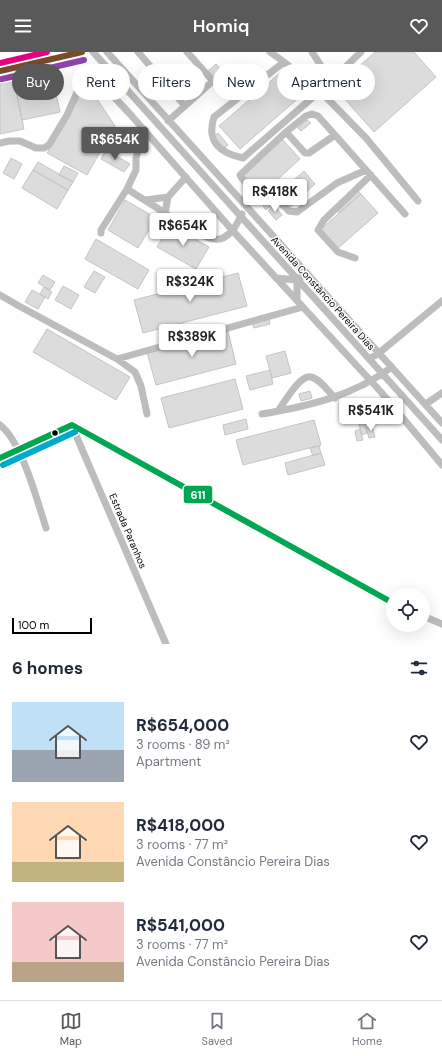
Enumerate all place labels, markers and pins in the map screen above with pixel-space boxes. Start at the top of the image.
pin: R$654K [82,127,148,161]
pin: R$418K [242,179,308,213]
pin: R$654K [150,213,216,247]
pin: R$324K [157,269,223,303]
pin: R$389K [159,324,225,358]
pin: R$541K [338,398,404,432]
unlabelled marker [50,428,60,438]

